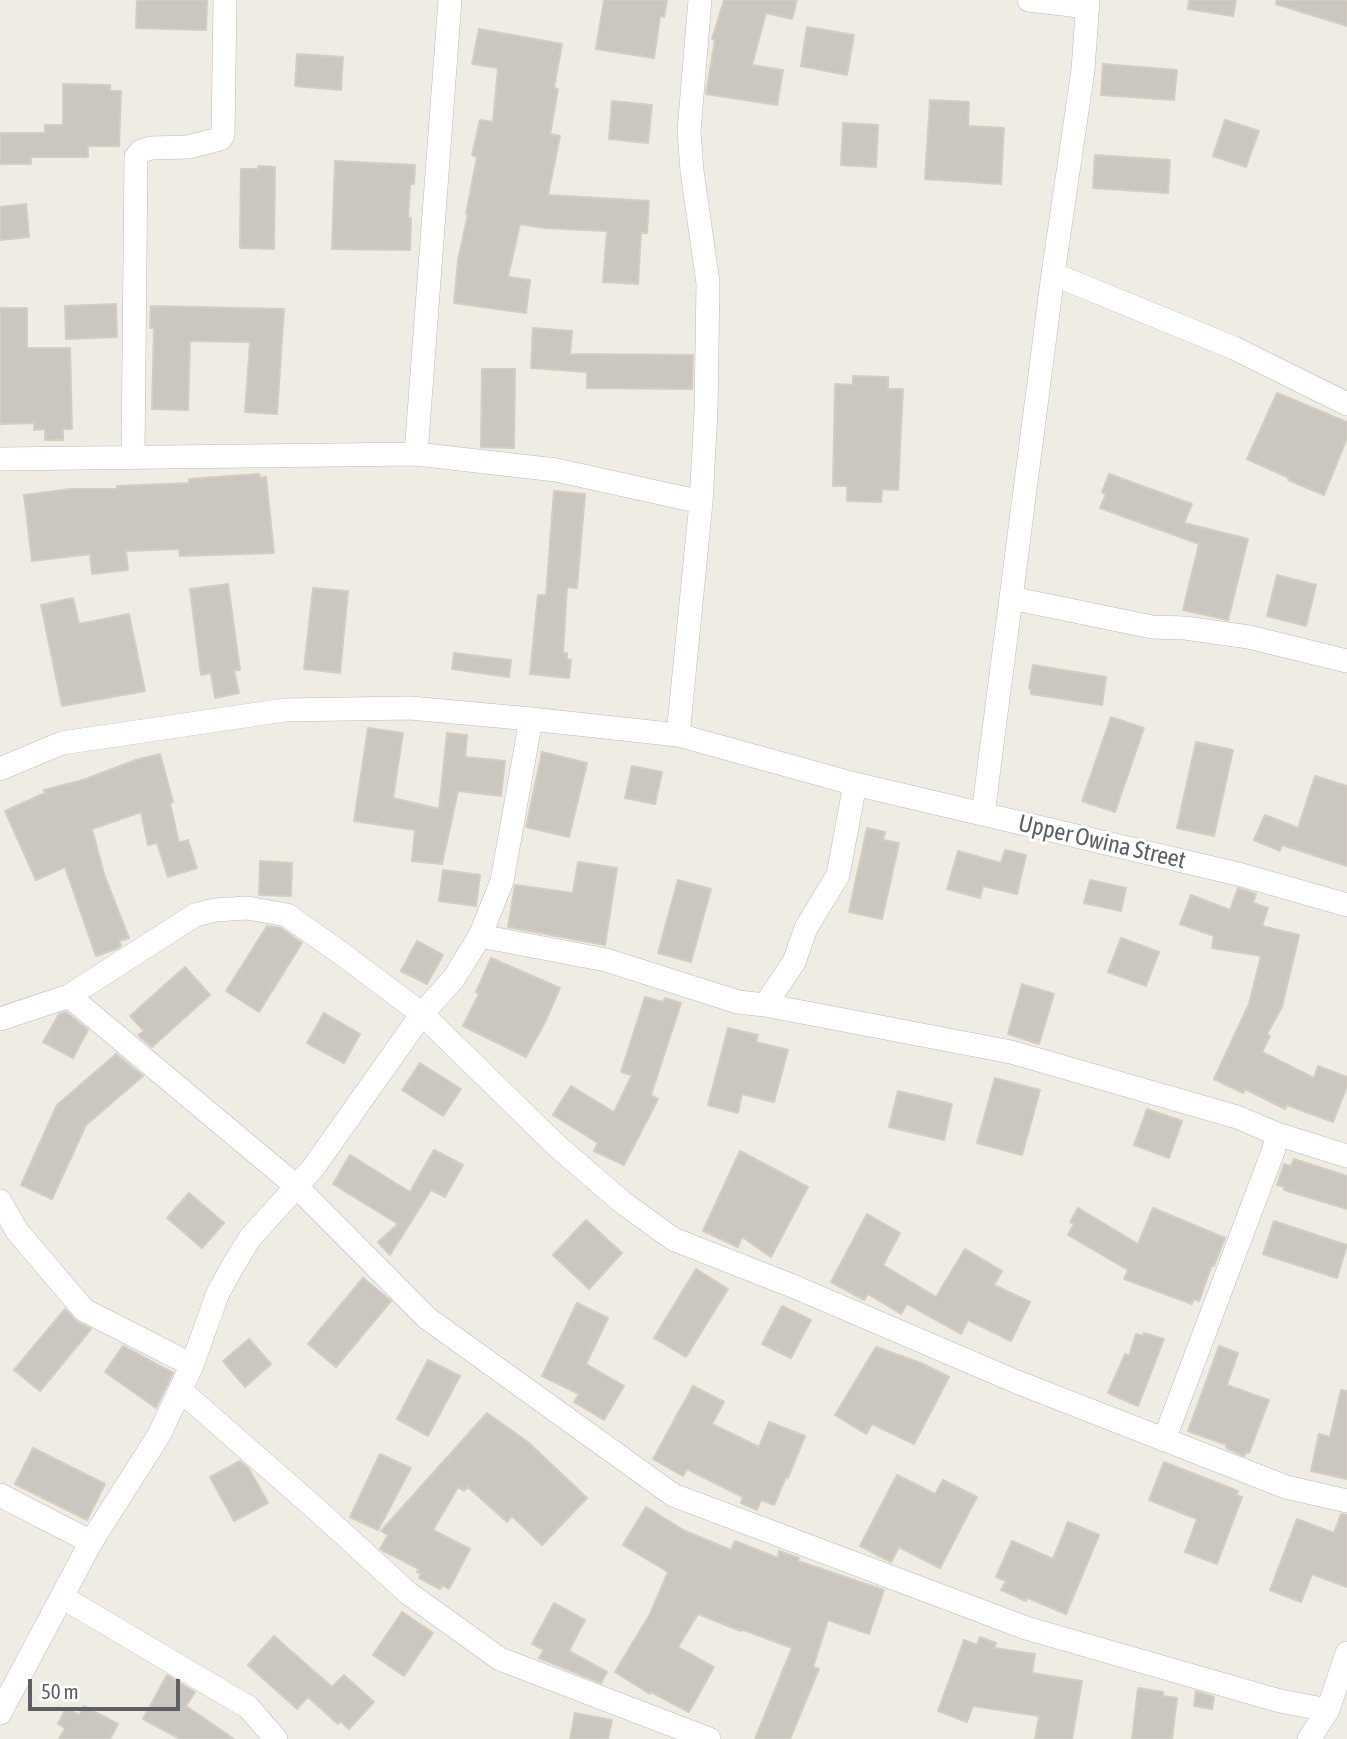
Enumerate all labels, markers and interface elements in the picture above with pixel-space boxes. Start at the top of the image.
street label: Upper Owina Street [1016,809,1188,875]
scale bar [32,1666,184,1710]
text: 50 m [41,1679,79,1703]

